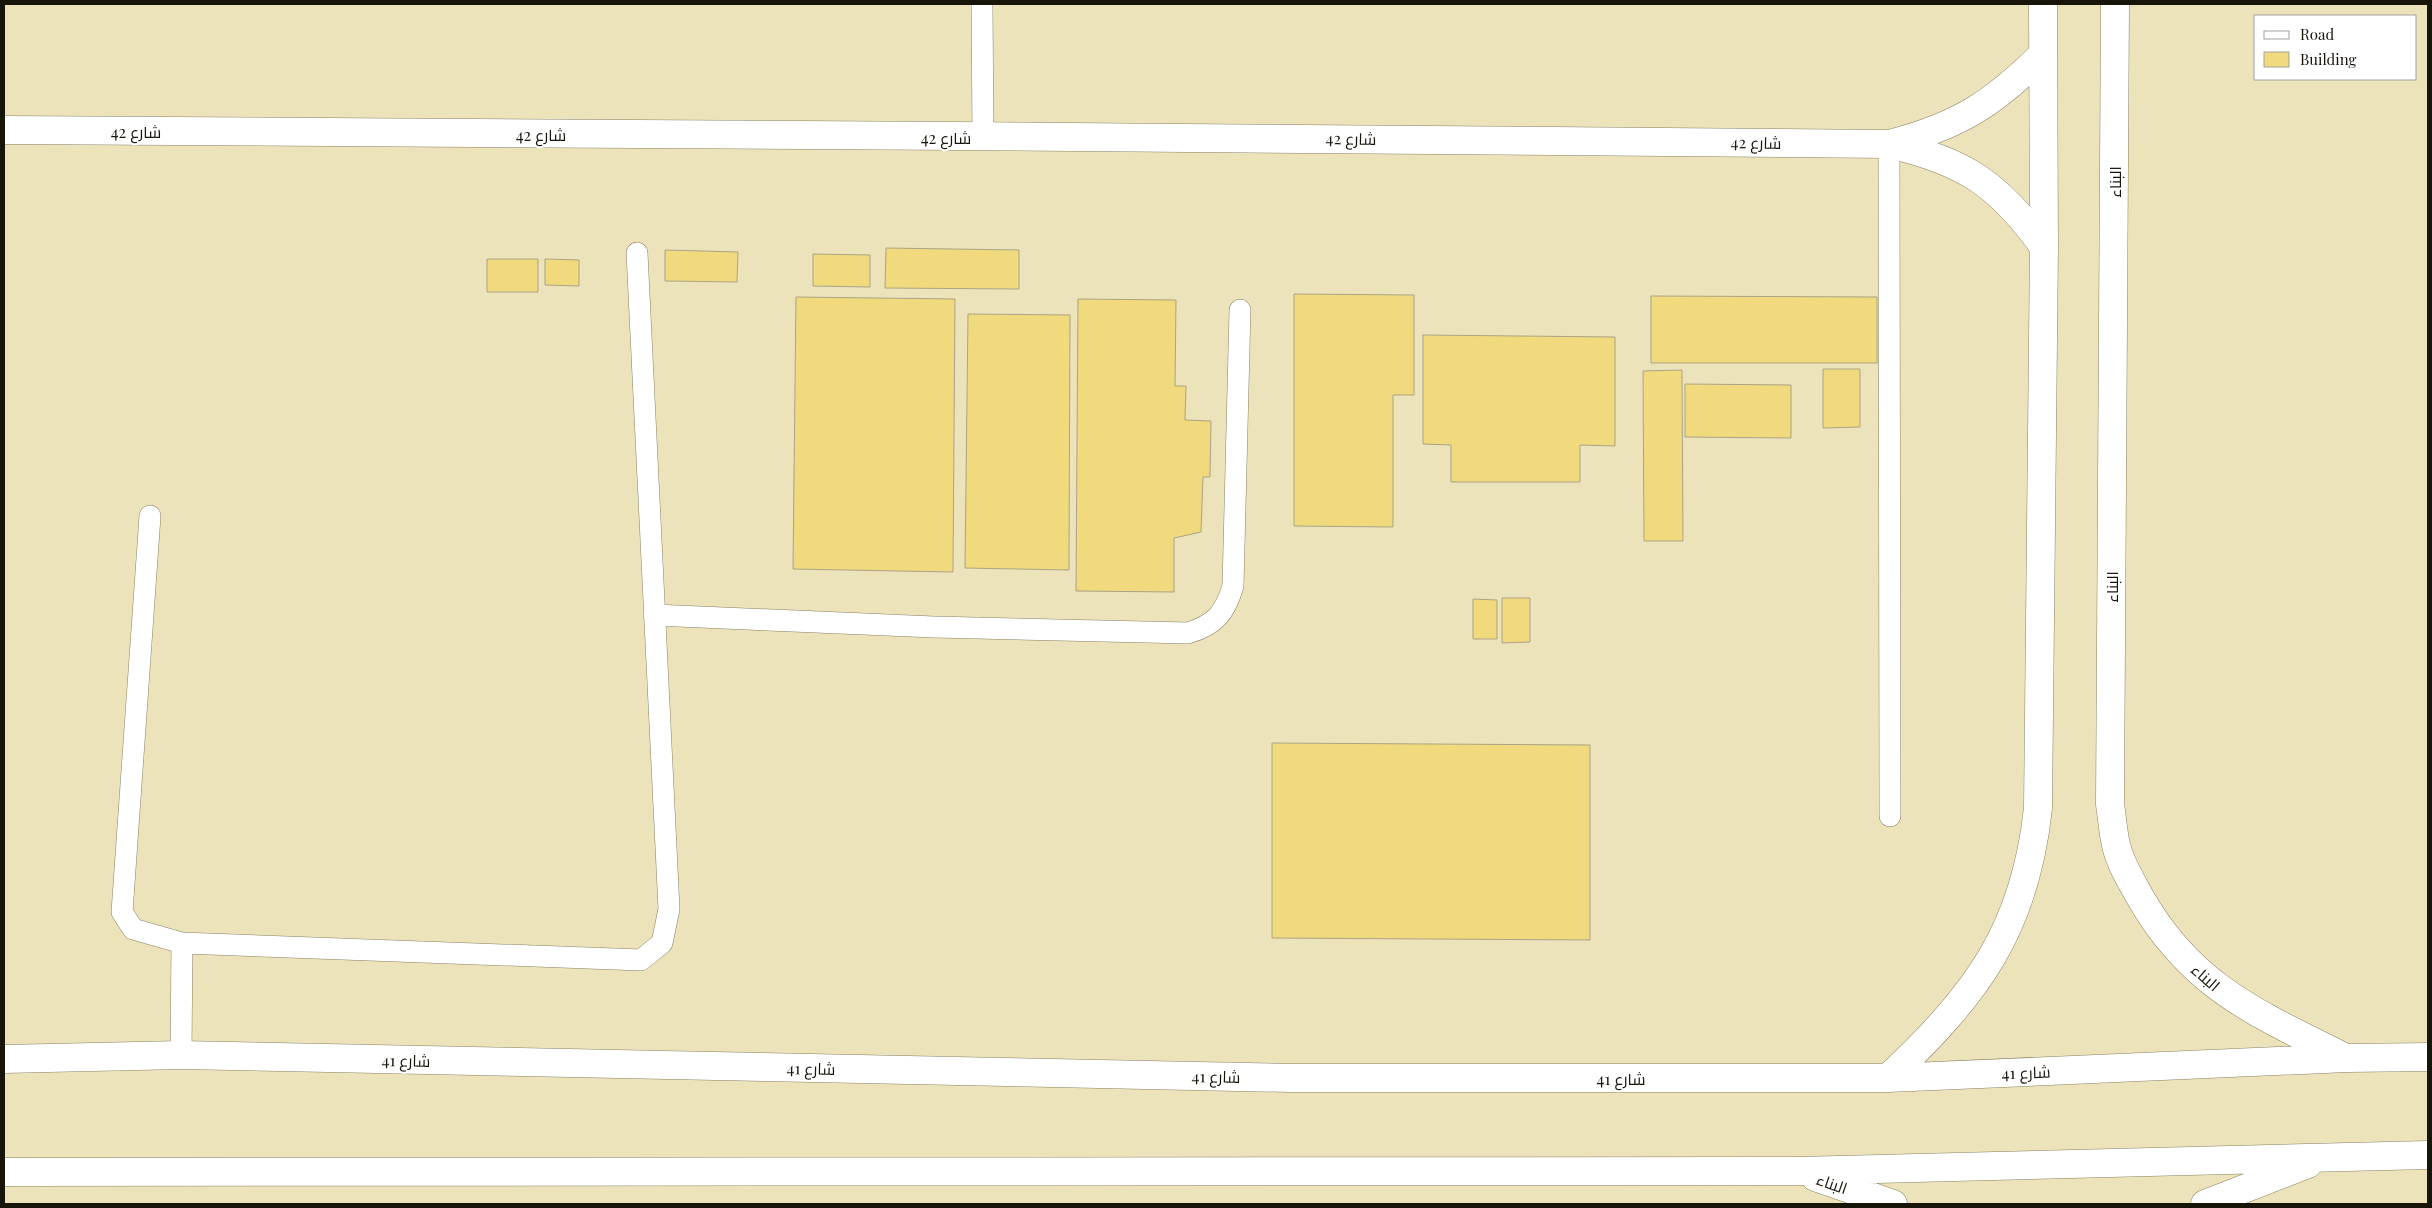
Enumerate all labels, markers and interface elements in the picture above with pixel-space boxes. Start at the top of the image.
legend [2254,15,2417,80]
text: Road [2300,24,2334,44]
text: Building [2300,49,2357,69]
street label: شارع 42 [111,121,161,144]
street label: شارع 42 [516,124,566,147]
street label: شارع 42 [921,127,971,150]
street label: شارع 42 [1326,127,1376,151]
street label: شارع 42 [1731,131,1781,155]
street label: البناء [2104,166,2125,198]
street label: البناء [2101,571,2122,603]
street label: البناء [2187,959,2225,995]
street label: شارع 41 [381,1049,431,1073]
street label: شارع 41 [786,1057,836,1081]
street label: شارع 41 [2001,1061,2051,1085]
street label: شارع 41 [1191,1065,1241,1089]
street label: شارع 41 [1597,1068,1645,1091]
street label: البناء [1814,1168,1850,1198]

